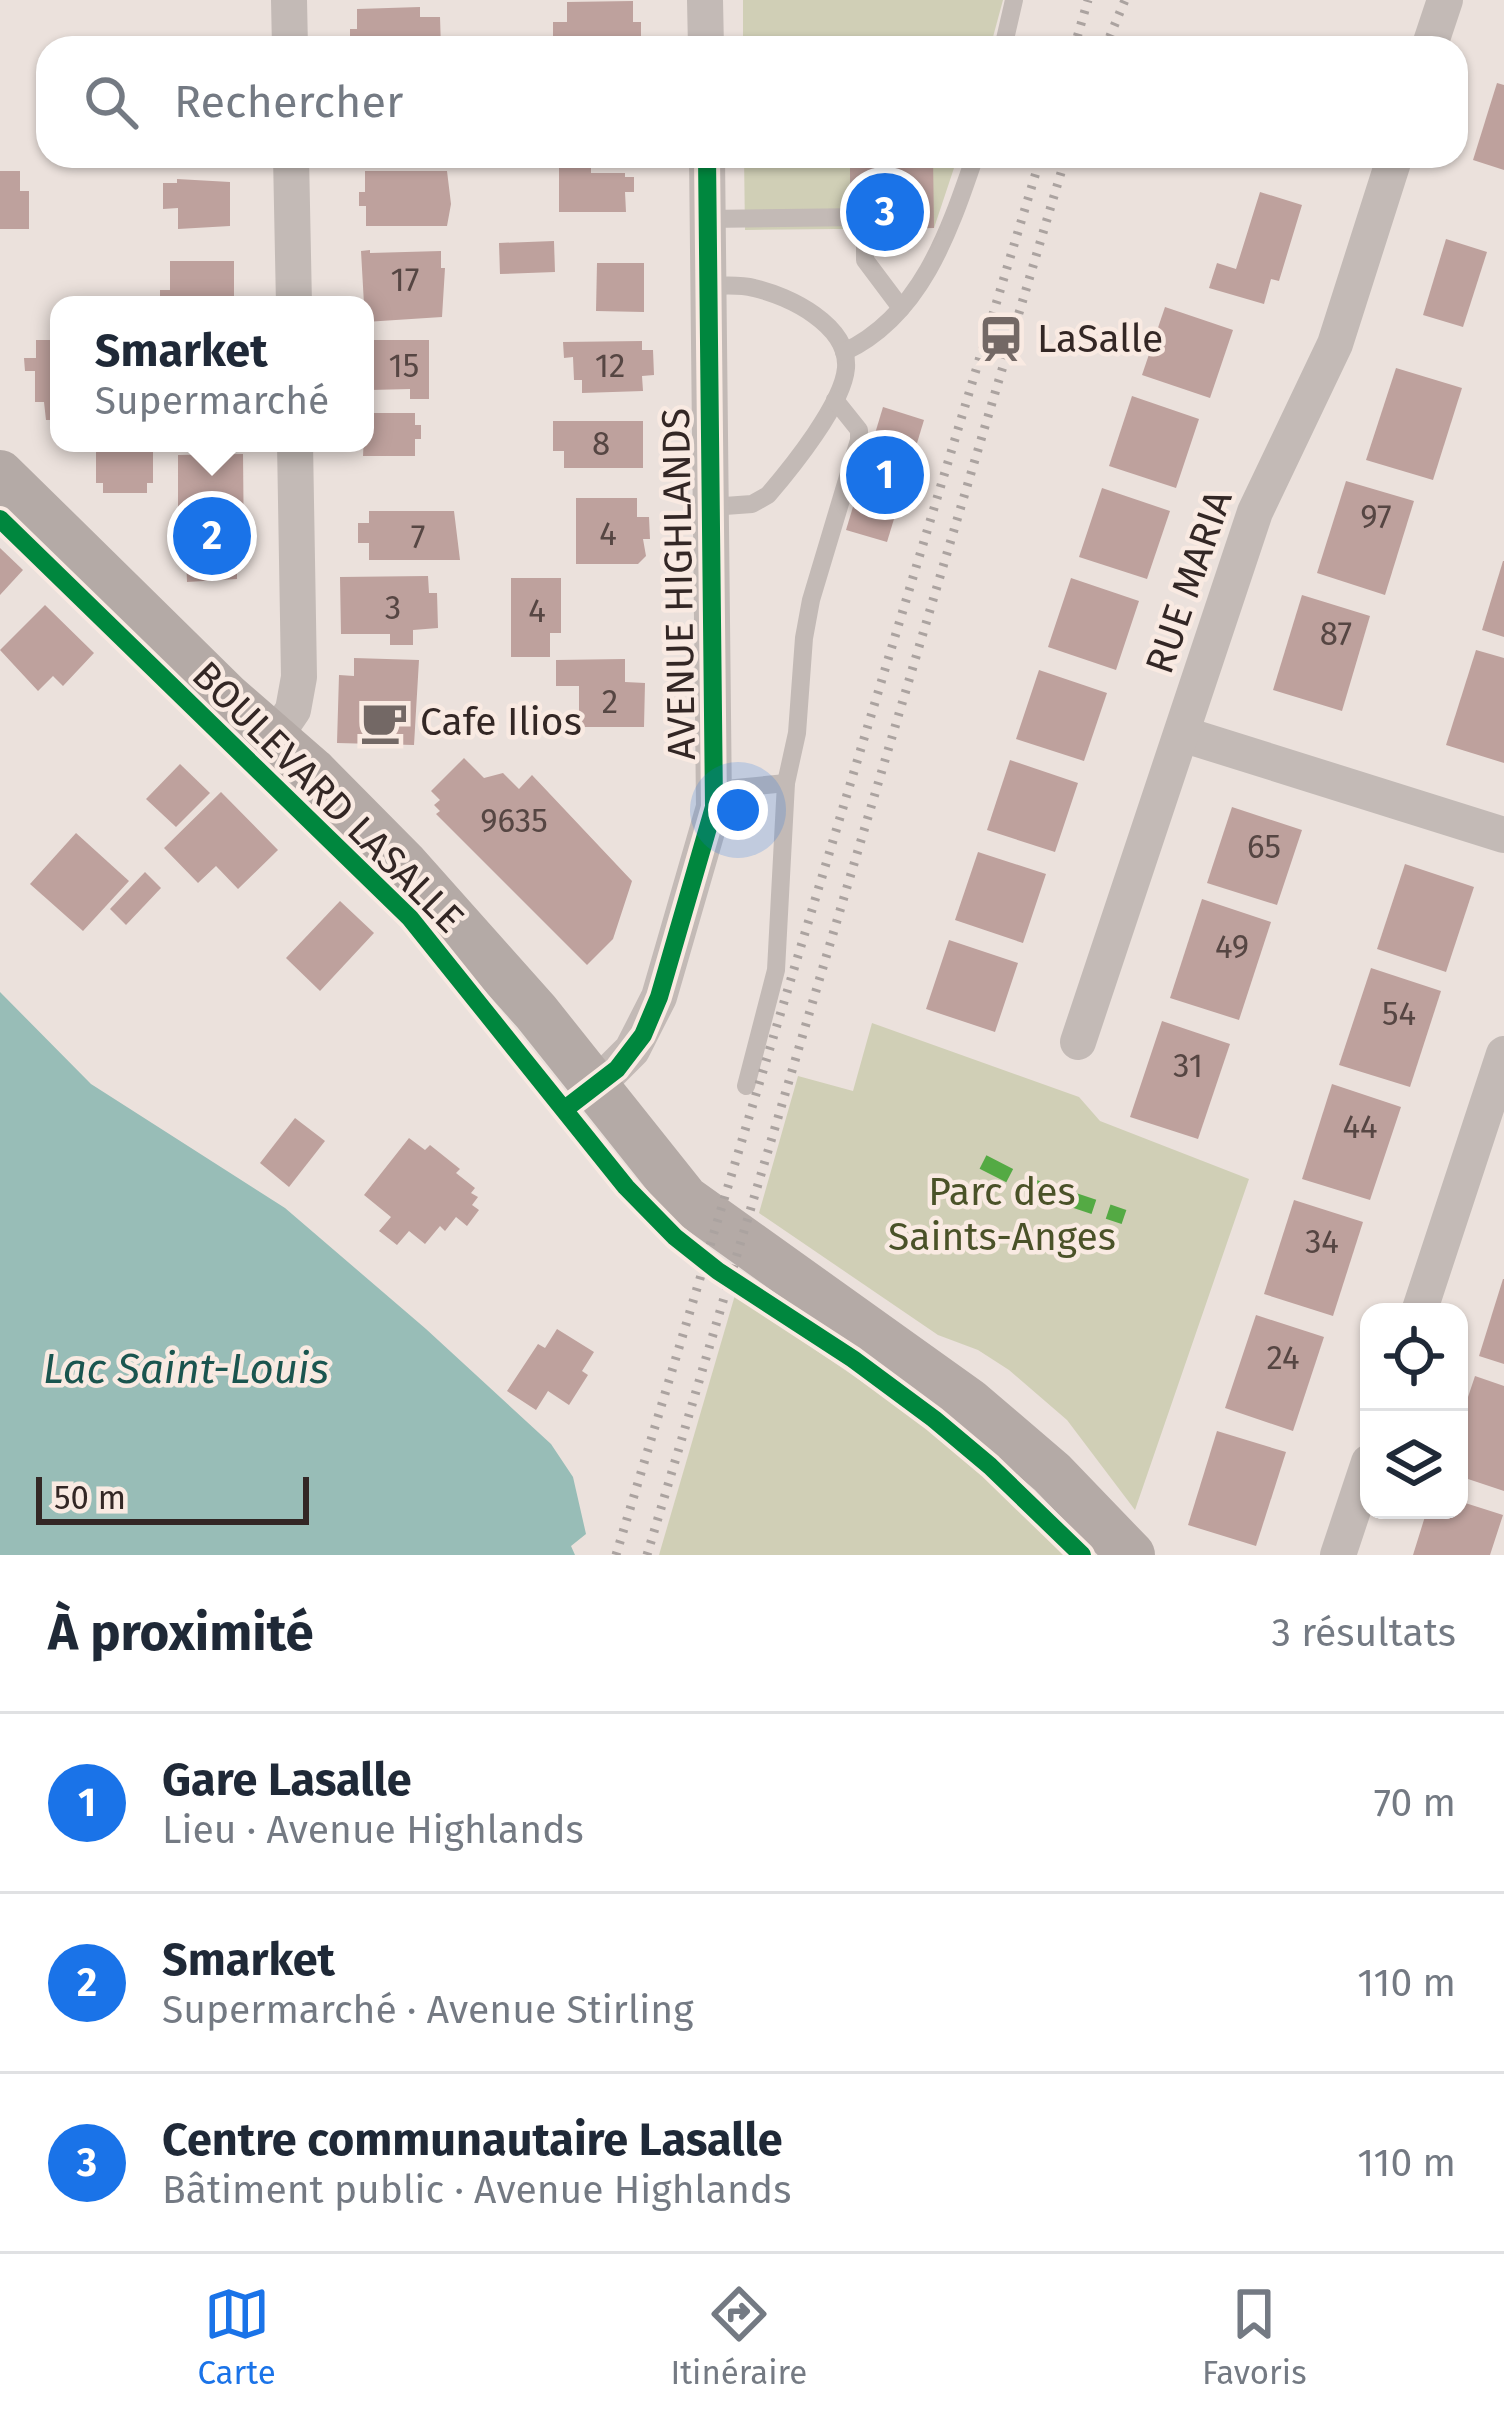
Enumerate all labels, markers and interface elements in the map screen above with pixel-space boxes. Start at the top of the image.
search box [36,36,1468,168]
icon: search [78,69,144,135]
text: Rechercher [174,75,403,129]
pin: 3 [846,167,924,257]
house number: 17 [391,260,419,300]
popup [50,296,374,452]
station icon: LaSalle [976,314,1026,364]
place label: LaSalle [1037,316,1163,362]
text: Smarket [95,324,268,378]
house number: 15 [389,346,419,386]
house number: 12 [595,346,625,386]
text: Supermarché [95,378,329,424]
street label: AVENUE HIGHLANDS [653,408,705,760]
house number: 8 [592,424,610,464]
pin: 1 [846,430,924,520]
street label: RUE MARIA [1136,484,1242,680]
pin: 2 [173,491,251,581]
house number: 97 [1360,497,1392,537]
house number: 4 [599,514,617,554]
house number: 7 [411,517,425,557]
house number: 3 [385,588,401,628]
house number: 4 [528,591,546,631]
house number: 87 [1320,614,1352,654]
street label: BOULEVARD LASALLE [183,652,473,942]
house number: 2 [602,682,618,722]
cafe icon: Cafe Ilios [359,697,409,747]
place label: Cafe Ilios [420,699,582,745]
your location [708,780,768,840]
house number: 9635 [480,801,548,841]
house number: 65 [1247,827,1281,867]
house number: 49 [1215,927,1249,967]
house number: 54 [1382,994,1416,1034]
house number: 31 [1173,1046,1203,1086]
house number: 44 [1342,1107,1378,1147]
park label: Parc des Saints-Anges [888,1169,1116,1260]
house number: 34 [1305,1222,1339,1262]
map controls [1360,1303,1468,1519]
button: locate [1360,1303,1468,1411]
house number: 24 [1267,1338,1300,1378]
water label: Lac Saint-Louis [43,1344,329,1394]
button: layers [1360,1411,1468,1519]
scale bar [36,1471,309,1524]
text: 50 m [54,1478,126,1518]
text: À proximité [48,1602,314,1664]
text: 3 résultats [1271,1610,1456,1656]
text: Gare Lasalle [162,1753,412,1807]
text: 1 [78,1780,96,1826]
text: 70 m [1374,1780,1456,1826]
text: Lieu · Avenue Highlands [162,1807,584,1853]
text: Smarket [162,1933,335,1987]
text: 2 [77,1960,97,2006]
text: 110 m [1357,1960,1456,2006]
text: Supermarché · Avenue Stirling [162,1987,693,2033]
text: Centre communautaire Lasalle [162,2113,783,2167]
text: 3 [77,2140,97,2186]
text: 110 m [1357,2140,1456,2186]
text: Bâtiment public · Avenue Highlands [162,2167,791,2213]
tab: Carte [197,2281,276,2393]
tab: Itinéraire [670,2281,807,2393]
tab: Favoris [1202,2281,1307,2393]

